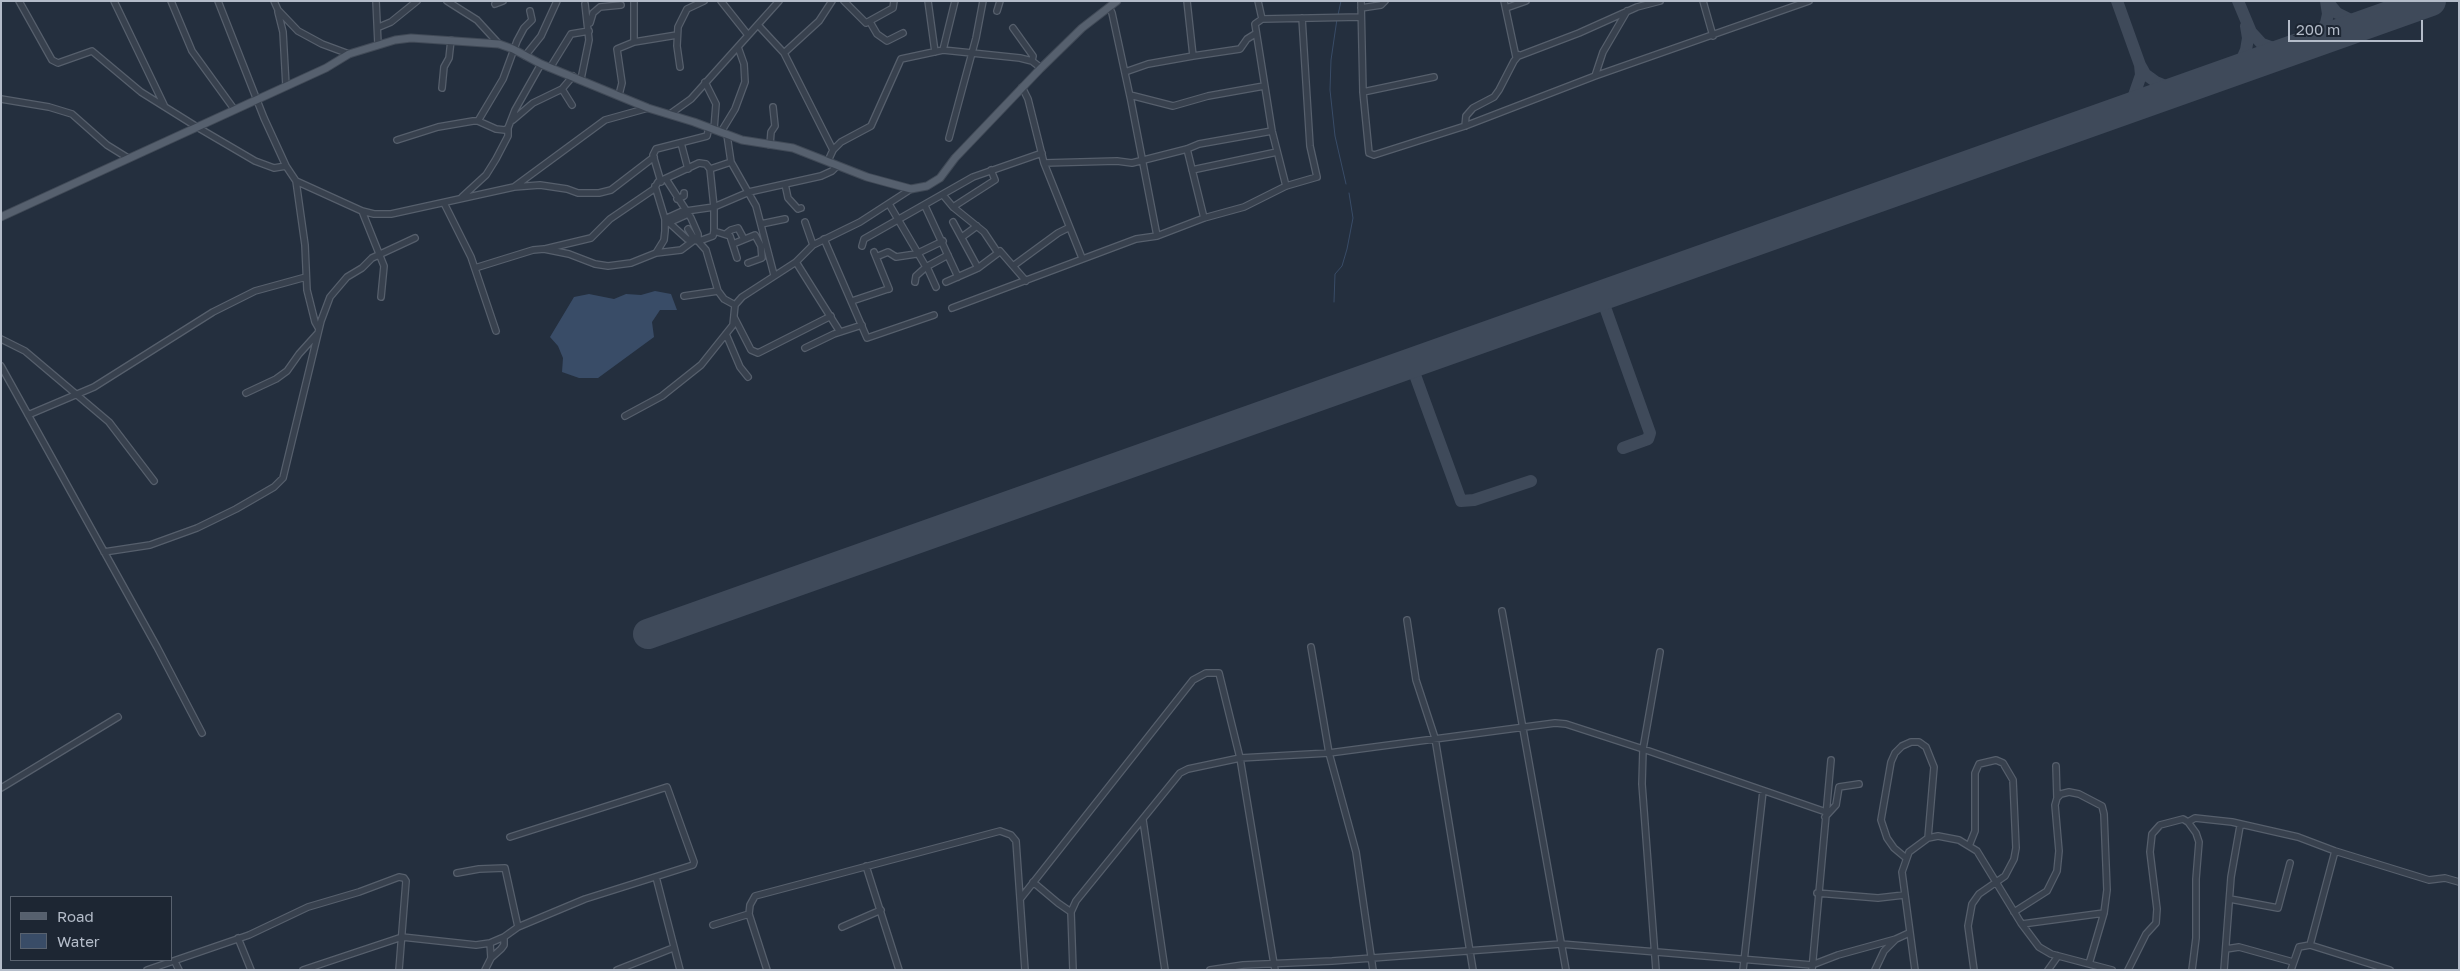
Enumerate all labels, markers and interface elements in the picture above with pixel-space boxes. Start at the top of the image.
scale bar [2290,10,2425,42]
text: 200 m [2296,20,2340,38]
legend [10,896,172,961]
text: Road [57,907,94,925]
text: Water [57,932,100,950]

